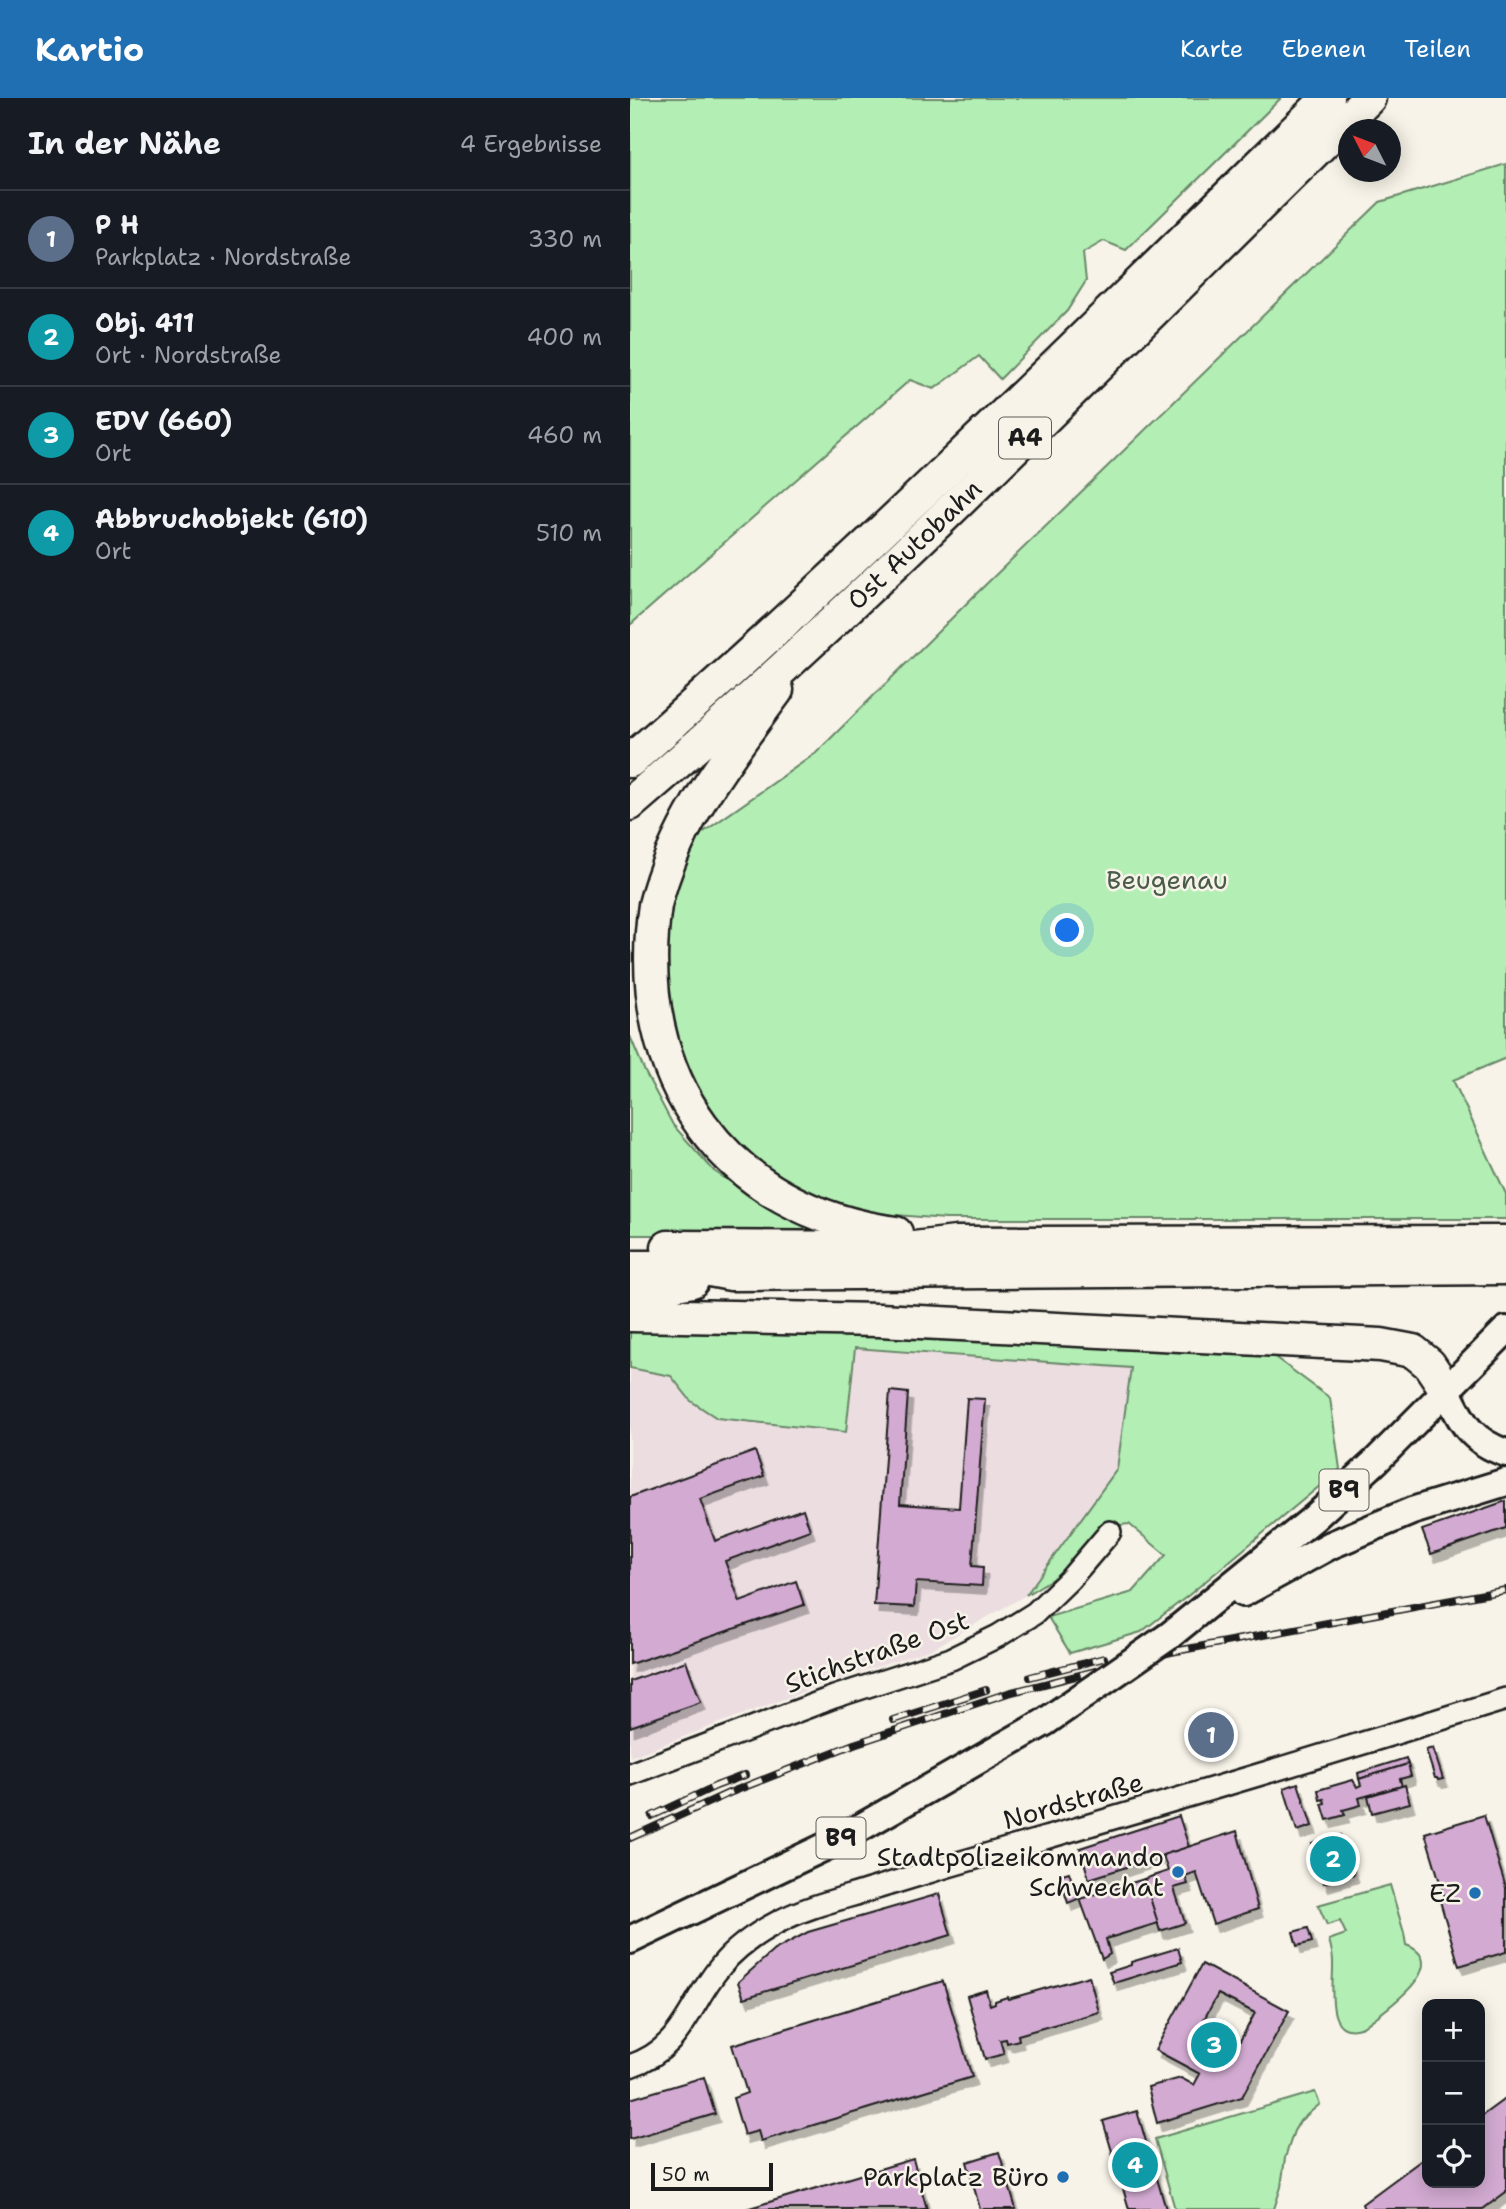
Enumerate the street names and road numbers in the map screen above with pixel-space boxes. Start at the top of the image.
road number: A4 [999,418,1051,458]
street label: Ost Autobahn [839,471,989,617]
road number: B9 [1320,1470,1368,1510]
street label: Stichstraße Ost [780,1602,974,1701]
street label: Nordstraße [999,1764,1147,1837]
road number: B9 [816,1818,865,1858]

